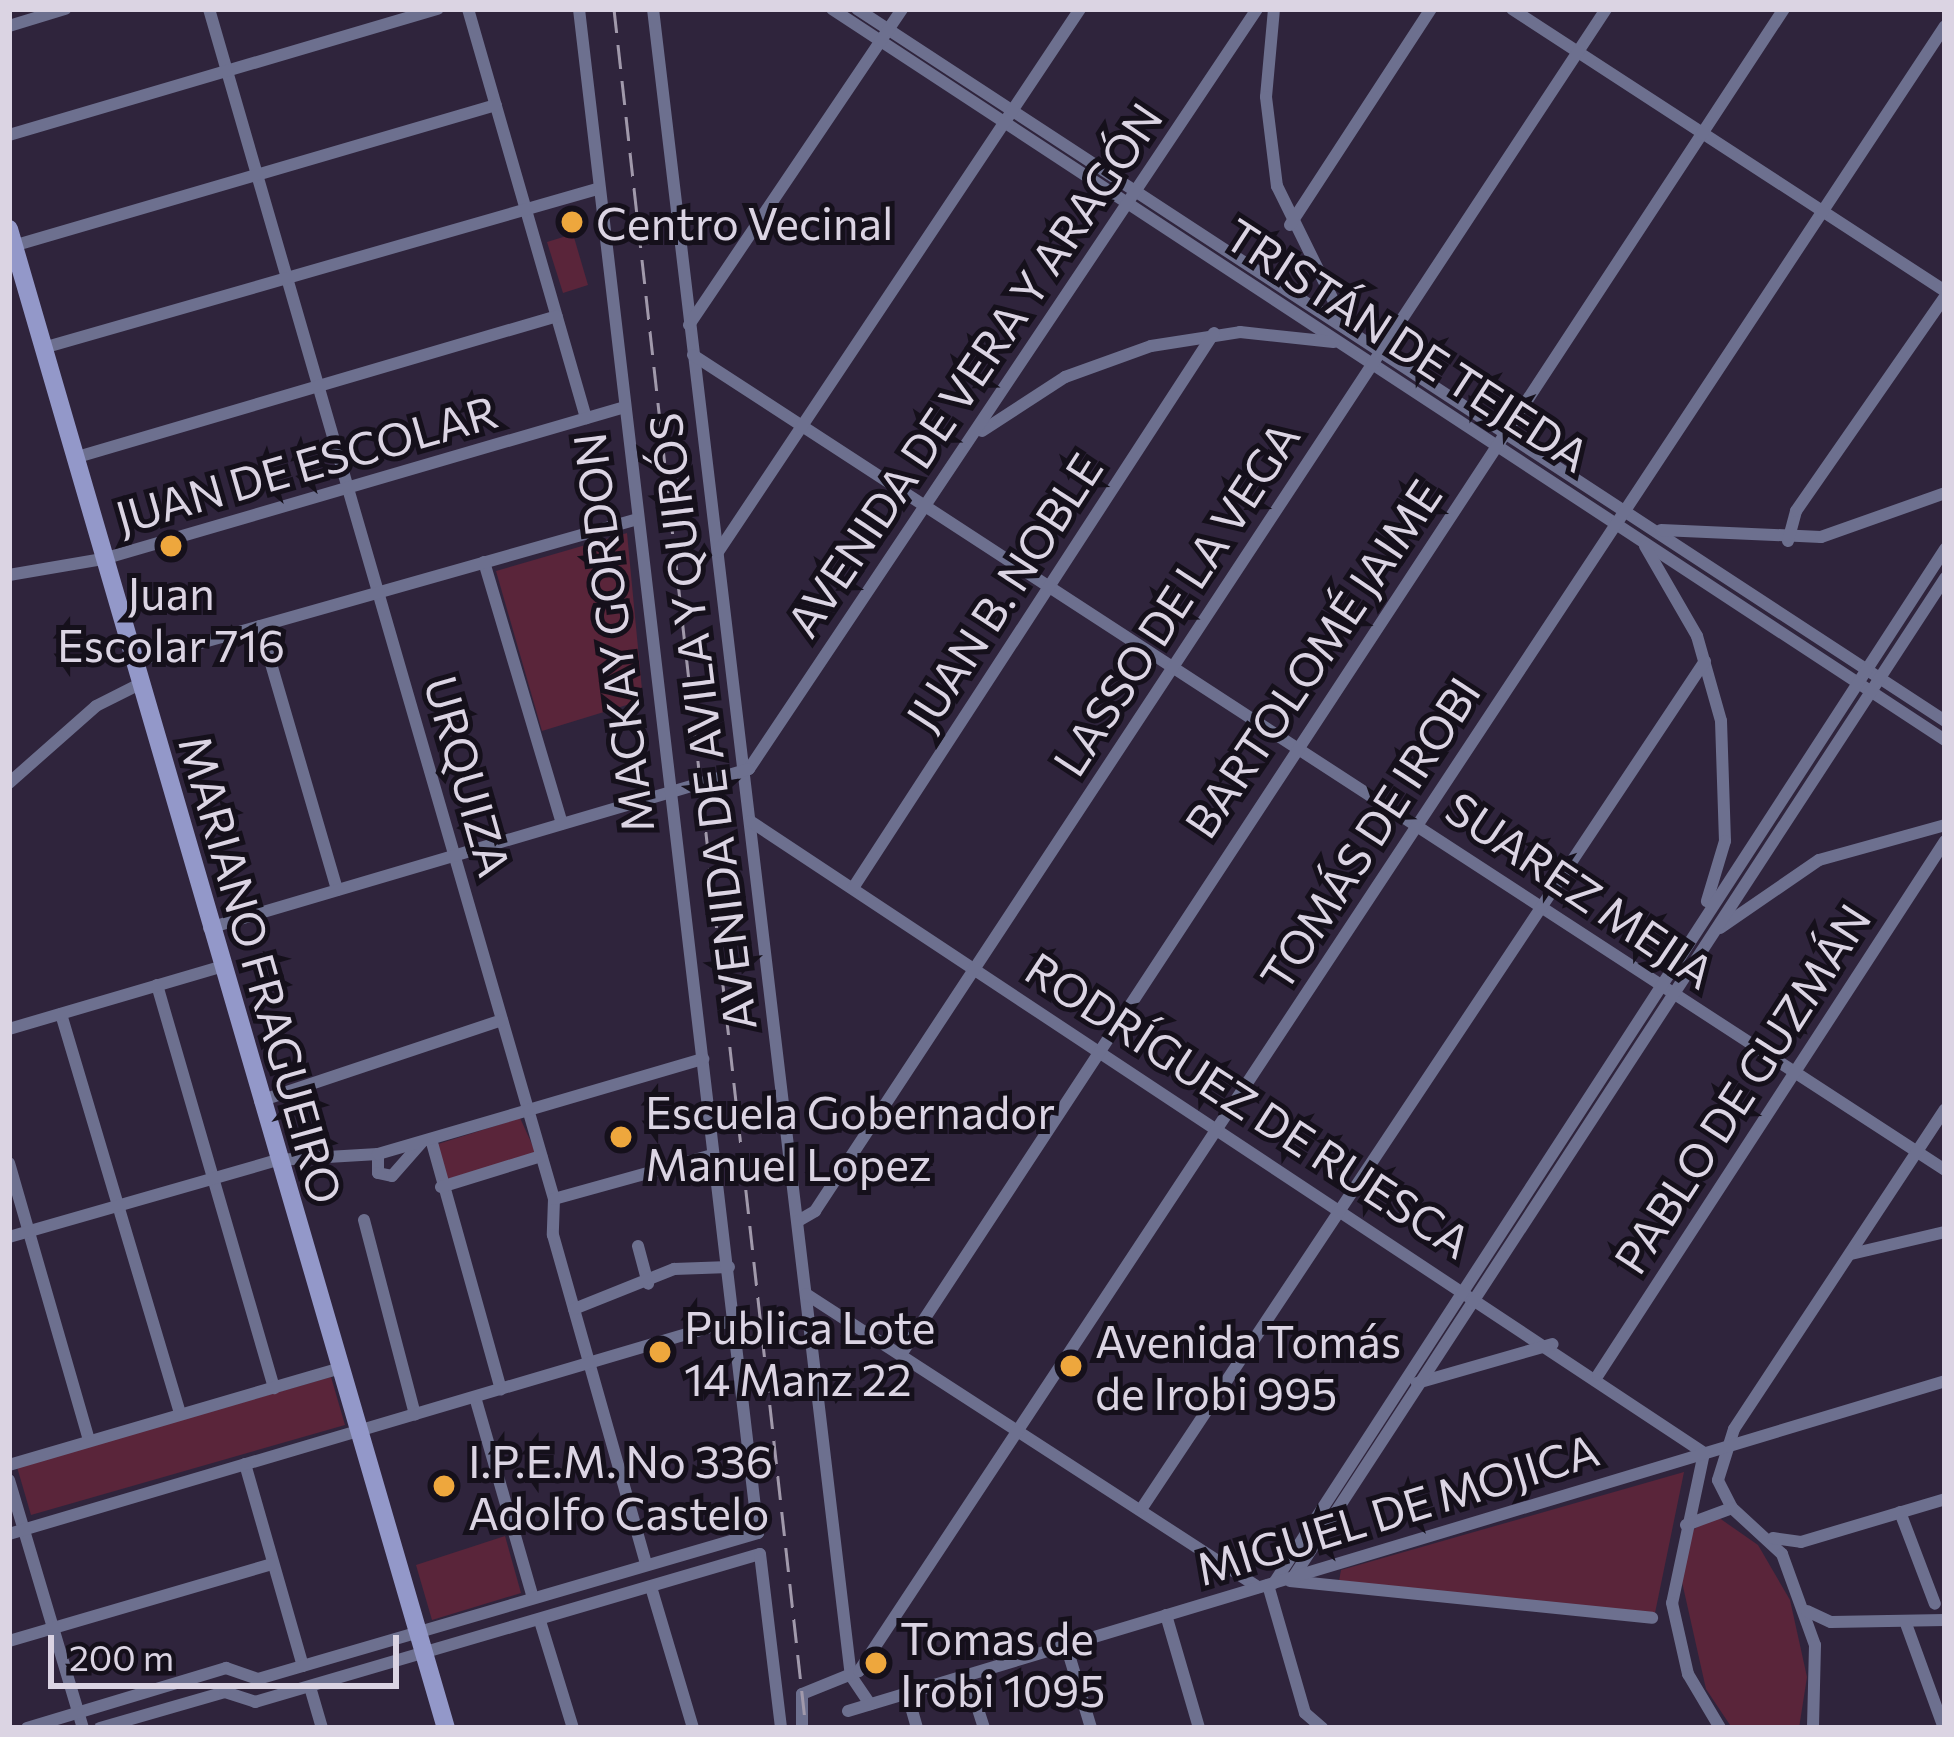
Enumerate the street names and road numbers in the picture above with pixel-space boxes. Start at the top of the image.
street label: AVENIDA DE VERA Y ARAGÓN [774,92,1172,646]
street label: TRISTÁN DE TEJEDA [1216,206,1600,482]
street label: JUAN DE ESCOLAR [109,383,503,543]
street label: AVENIDA DE AVILA Y QUIRÓS [636,410,766,1034]
street label: LASSO DE LA VEGA [1041,411,1309,785]
street label: MACKAY GORDON [561,430,663,836]
street label: JUAN B. NOBLE [894,443,1112,739]
street label: BARTOLOMÉ JAIME [1172,469,1452,847]
street label: TOMÁS DE IROBI [1248,667,1490,999]
street label: URQUIZA [415,670,523,882]
street label: MARIANO FRAGUEIRO [169,729,355,1209]
street label: SUAREZ MEJIA [1437,780,1725,998]
street label: PABLO DE GUZMÁN [1602,893,1880,1283]
street label: RODRÍGUEZ DE RUESCA [1017,940,1481,1268]
street label: MIGUEL DE MOJICA [1189,1421,1605,1595]

